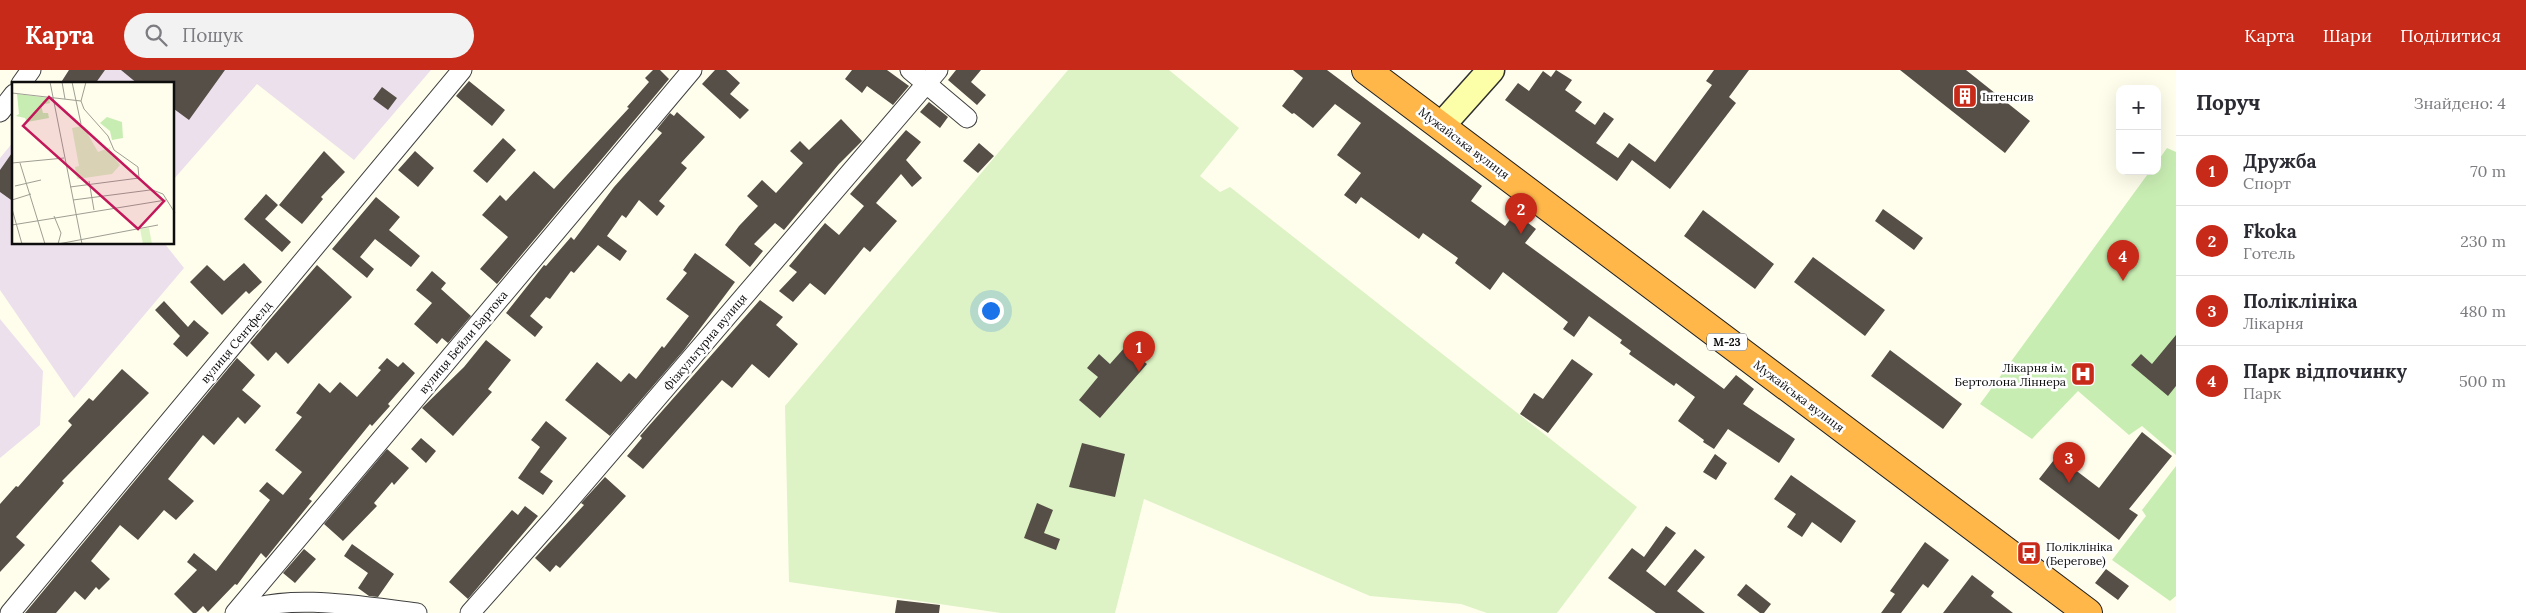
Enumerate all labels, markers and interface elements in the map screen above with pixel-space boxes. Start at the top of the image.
search box [124,13,474,58]
text: Карта [25,20,94,51]
icon: search [142,21,170,49]
text: Пошук [182,23,243,47]
text: Карта [2244,24,2295,47]
text: Шари [2323,24,2372,47]
text: Поділитися [2400,24,2501,47]
inset map [12,82,175,245]
building icon: Інтенсив [1952,83,1978,109]
map controls [2116,85,2161,175]
button: + [2116,85,2161,130]
place label: Інтенсив [1982,89,2033,104]
text: Поруч [2196,89,2261,116]
text: Знайдено: 4 [2414,93,2506,113]
street label: Мужайська вулиця [1416,104,1512,182]
button: − [2116,130,2161,175]
text: Дружба [2243,149,2317,173]
text: 1 [2209,161,2215,181]
text: 70 m [2470,161,2506,181]
text: Спорт [2243,173,2291,193]
pin: 2 [1505,193,1537,234]
text: Fkoka [2243,219,2297,243]
text: 2 [2208,231,2216,251]
text: 230 m [2460,231,2506,251]
pin: 4 [2107,240,2139,281]
text: Готель [2243,243,2295,263]
street label: вулиця Бейли Бартока [415,287,511,397]
text: Поліклініка [2243,289,2358,313]
street label: Фізкультурна вулиця [660,290,750,394]
street label: вулиця Сентфелд [197,298,275,386]
your location [978,298,1004,324]
text: 3 [2208,301,2216,321]
text: 480 m [2460,301,2506,321]
text: Лікарня [2243,313,2304,333]
pin: 1 [1123,331,1155,372]
road number: М-23 [1707,334,1747,350]
street label: Мужайська вулиця [1751,357,1847,435]
text: Парк відпочинку [2243,359,2407,383]
place label: Лікарня ім. Бертолона Ліннера [1954,360,2066,389]
hospital icon: Лікарня ім. Бертолона Ліннера [2070,361,2096,387]
text: 4 [2208,371,2216,391]
text: 500 m [2459,371,2506,391]
text: Парк [2243,383,2281,403]
pin: 3 [2053,442,2085,483]
place label: Поліклініка (Берегове) [2046,539,2113,569]
bus stop icon: Поліклініка (Берегове) [2016,540,2042,566]

